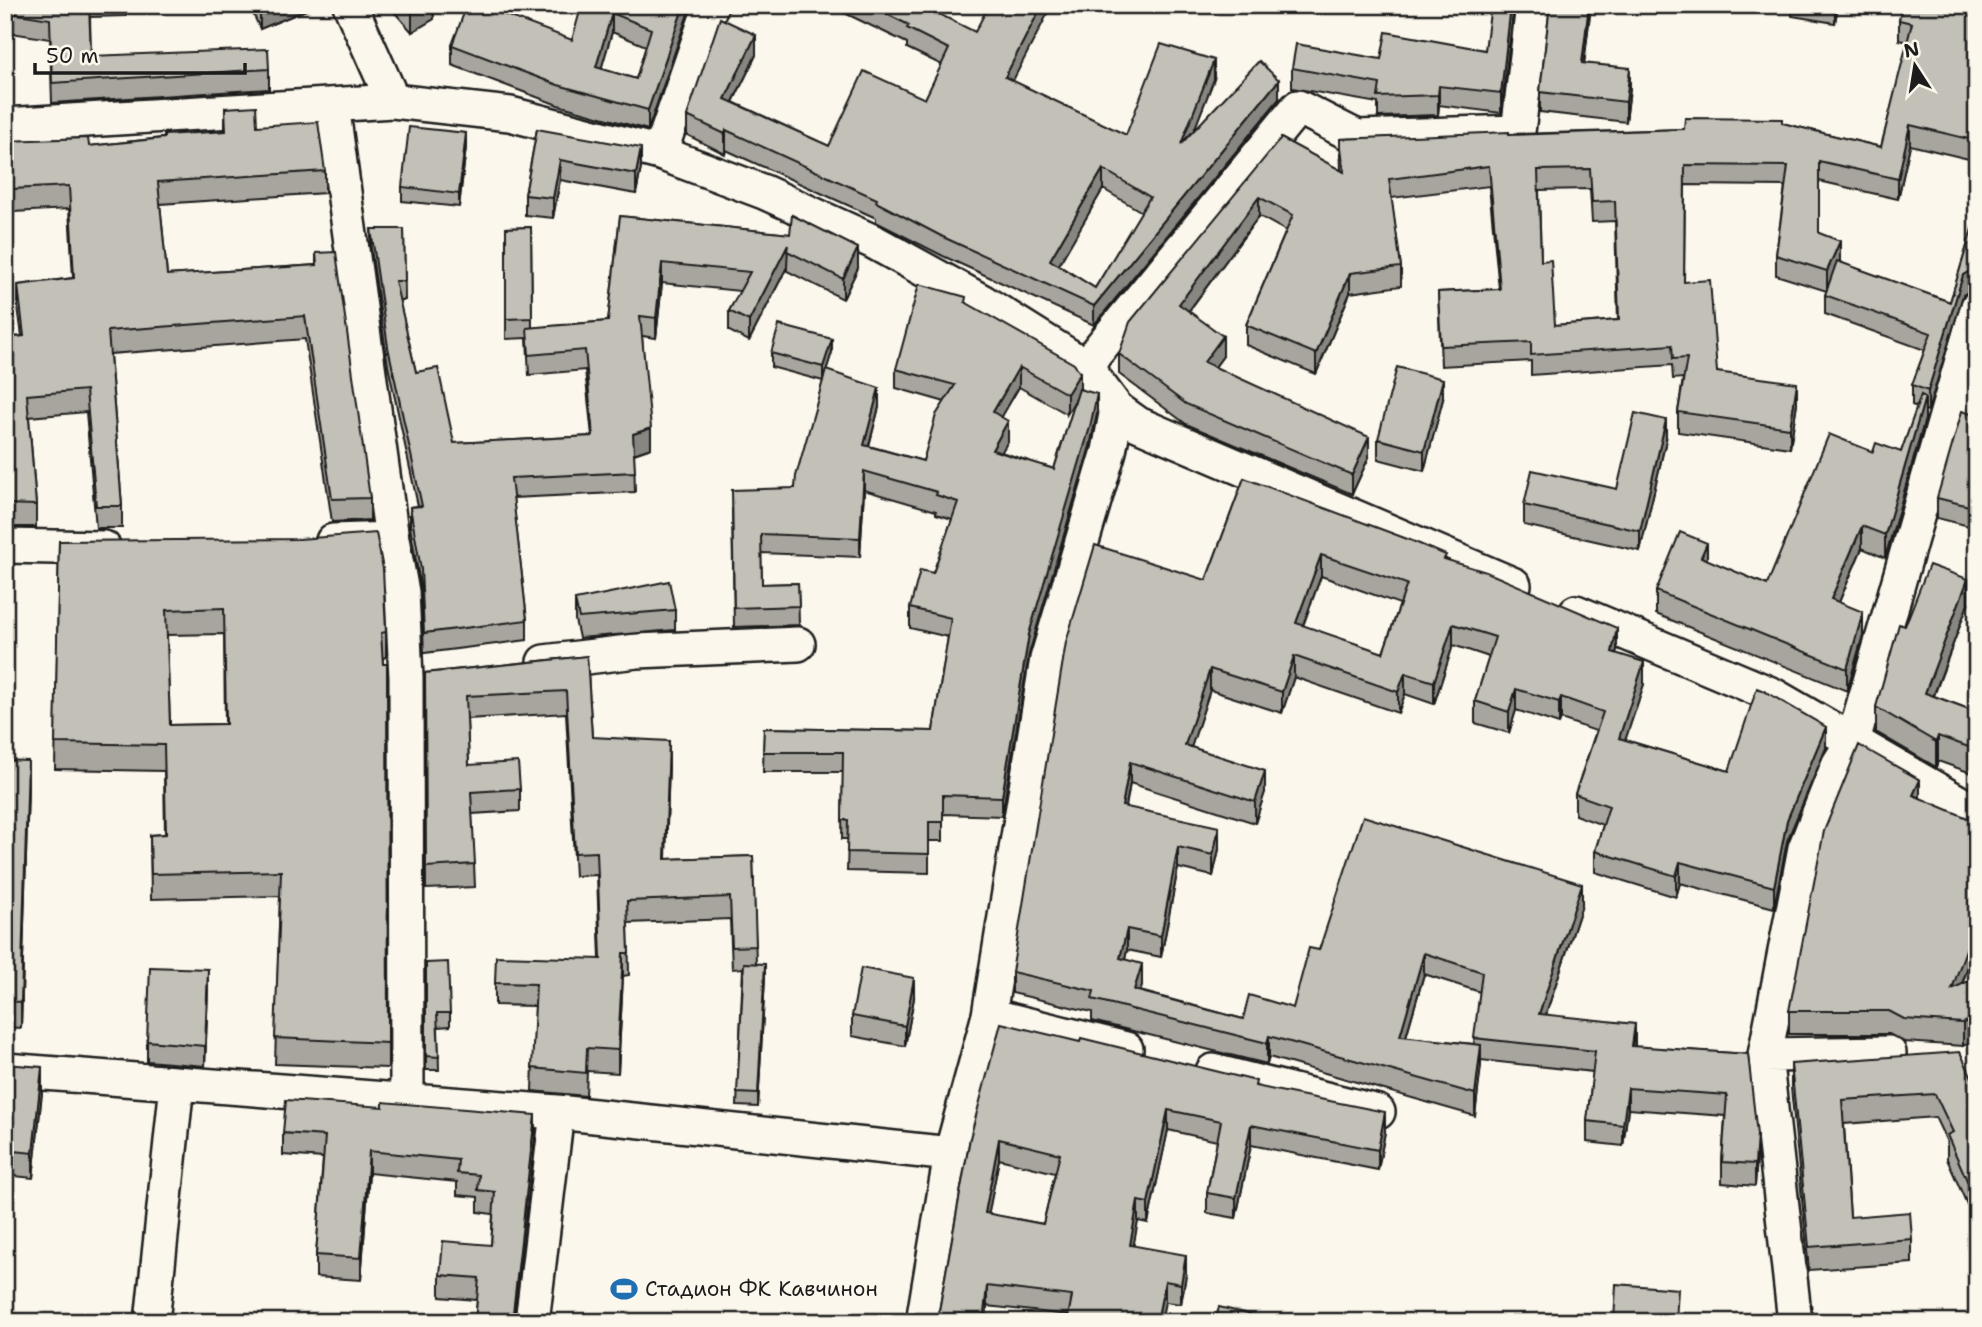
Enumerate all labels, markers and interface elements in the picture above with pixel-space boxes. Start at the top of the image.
scale bar [35,32,245,76]
north arrow [1881,32,1951,102]
text: N [1902,36,1922,64]
text: 50 m [46,42,99,70]
sports icon: Стадион ФК Кавчинон [609,1274,639,1304]
place label: Стадион ФК Кавчинон [645,1275,878,1303]

